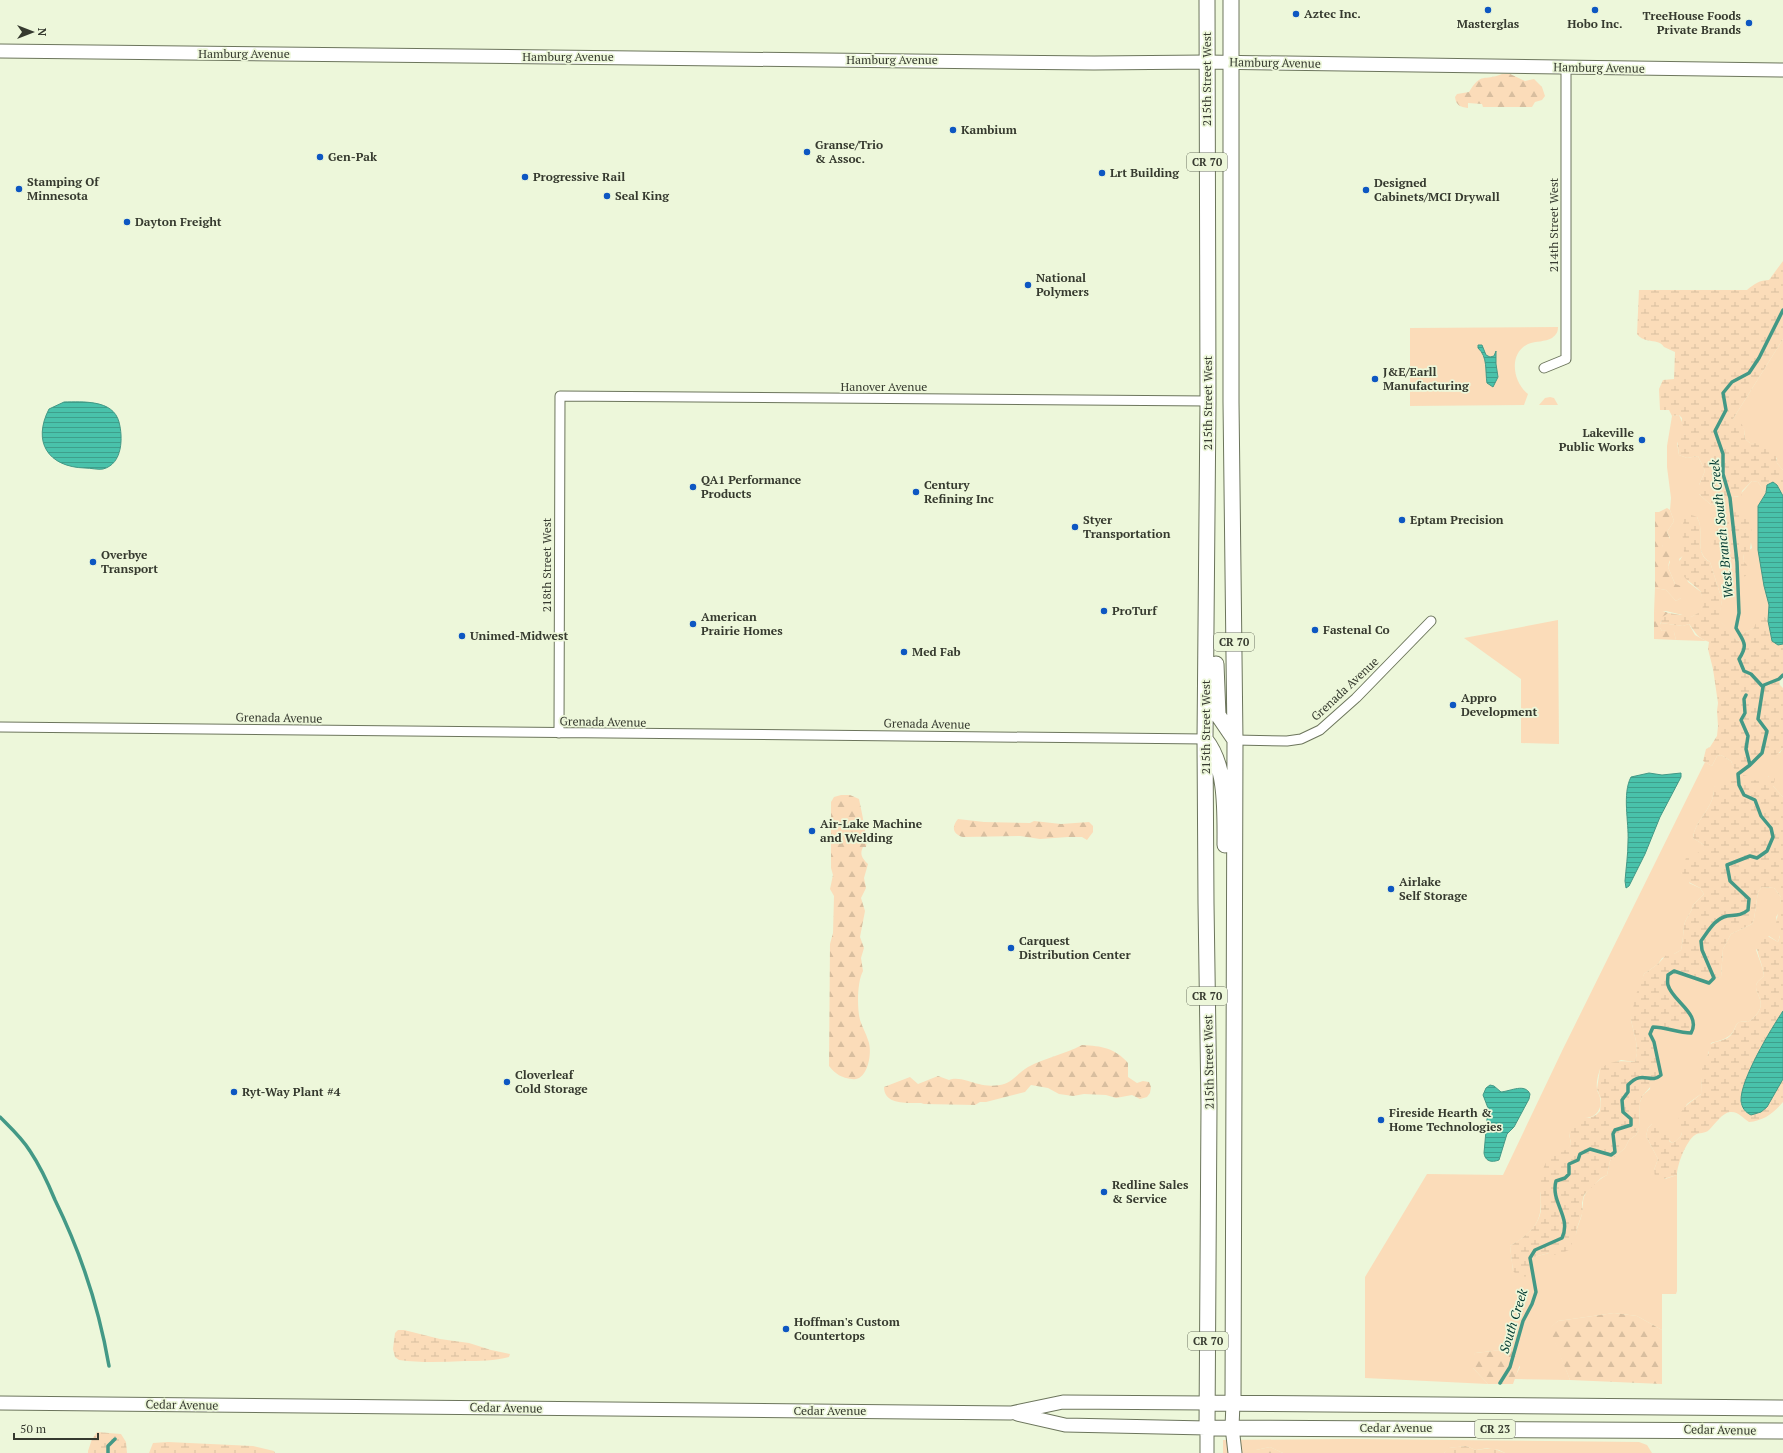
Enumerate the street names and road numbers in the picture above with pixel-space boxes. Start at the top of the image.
street label: 215th Street West [1199,31,1214,126]
street label: Hamburg Avenue [198,46,290,61]
street label: Hamburg Avenue [522,49,614,64]
street label: Hamburg Avenue [846,52,938,67]
street label: Hamburg Avenue [1229,54,1321,71]
street label: Hamburg Avenue [1553,59,1645,76]
road number: CR 70 [1187,153,1227,171]
street label: 214th Street West [1546,177,1561,272]
street label: 215th Street West [1200,355,1215,450]
street label: Hanover Avenue [841,379,927,394]
street label: 218th Street West [539,517,554,612]
road number: CR 70 [1214,633,1254,651]
street label: Grenada Avenue [1308,654,1382,724]
street label: 215th Street West [1198,679,1213,774]
street label: Grenada Avenue [235,709,323,726]
street label: Grenada Avenue [559,713,647,730]
street label: Grenada Avenue [883,715,971,732]
road number: CR 70 [1187,987,1227,1005]
street label: 215th Street West [1200,1014,1217,1109]
road number: CR 70 [1188,1332,1228,1350]
street label: Cedar Avenue [145,1396,219,1413]
street label: Cedar Avenue [469,1399,543,1416]
street label: Cedar Avenue [794,1403,866,1418]
street label: Cedar Avenue [1360,1420,1432,1435]
road number: CR 23 [1475,1420,1515,1438]
street label: Cedar Avenue [1683,1421,1757,1438]

